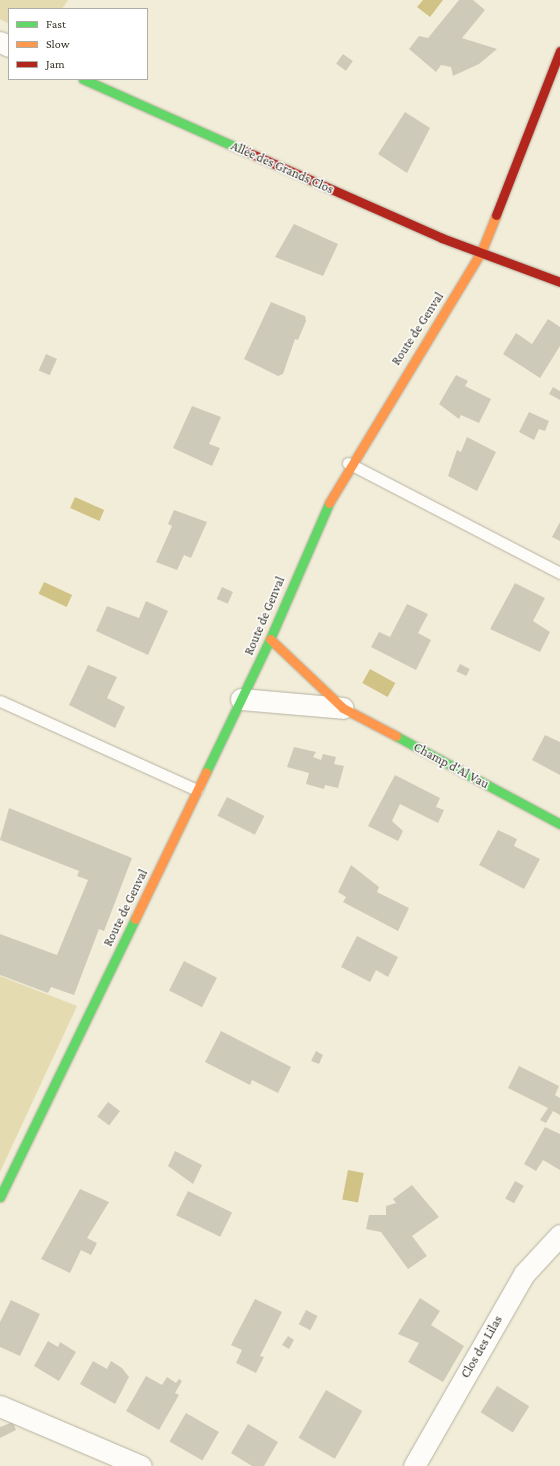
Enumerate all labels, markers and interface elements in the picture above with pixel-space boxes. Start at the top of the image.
legend [8,8,148,80]
text: Fast [46,17,66,31]
text: Slow [46,37,70,51]
text: Jam [46,57,65,71]
street label: Allée des Grands Clos [228,138,336,198]
street label: Route de Genval [389,290,447,368]
street label: Route de Genval [241,574,289,658]
street label: Champ d'Al Vau [411,740,491,792]
street label: Route de Genval [101,867,151,949]
street label: Clos des Lilas [458,1313,506,1381]

